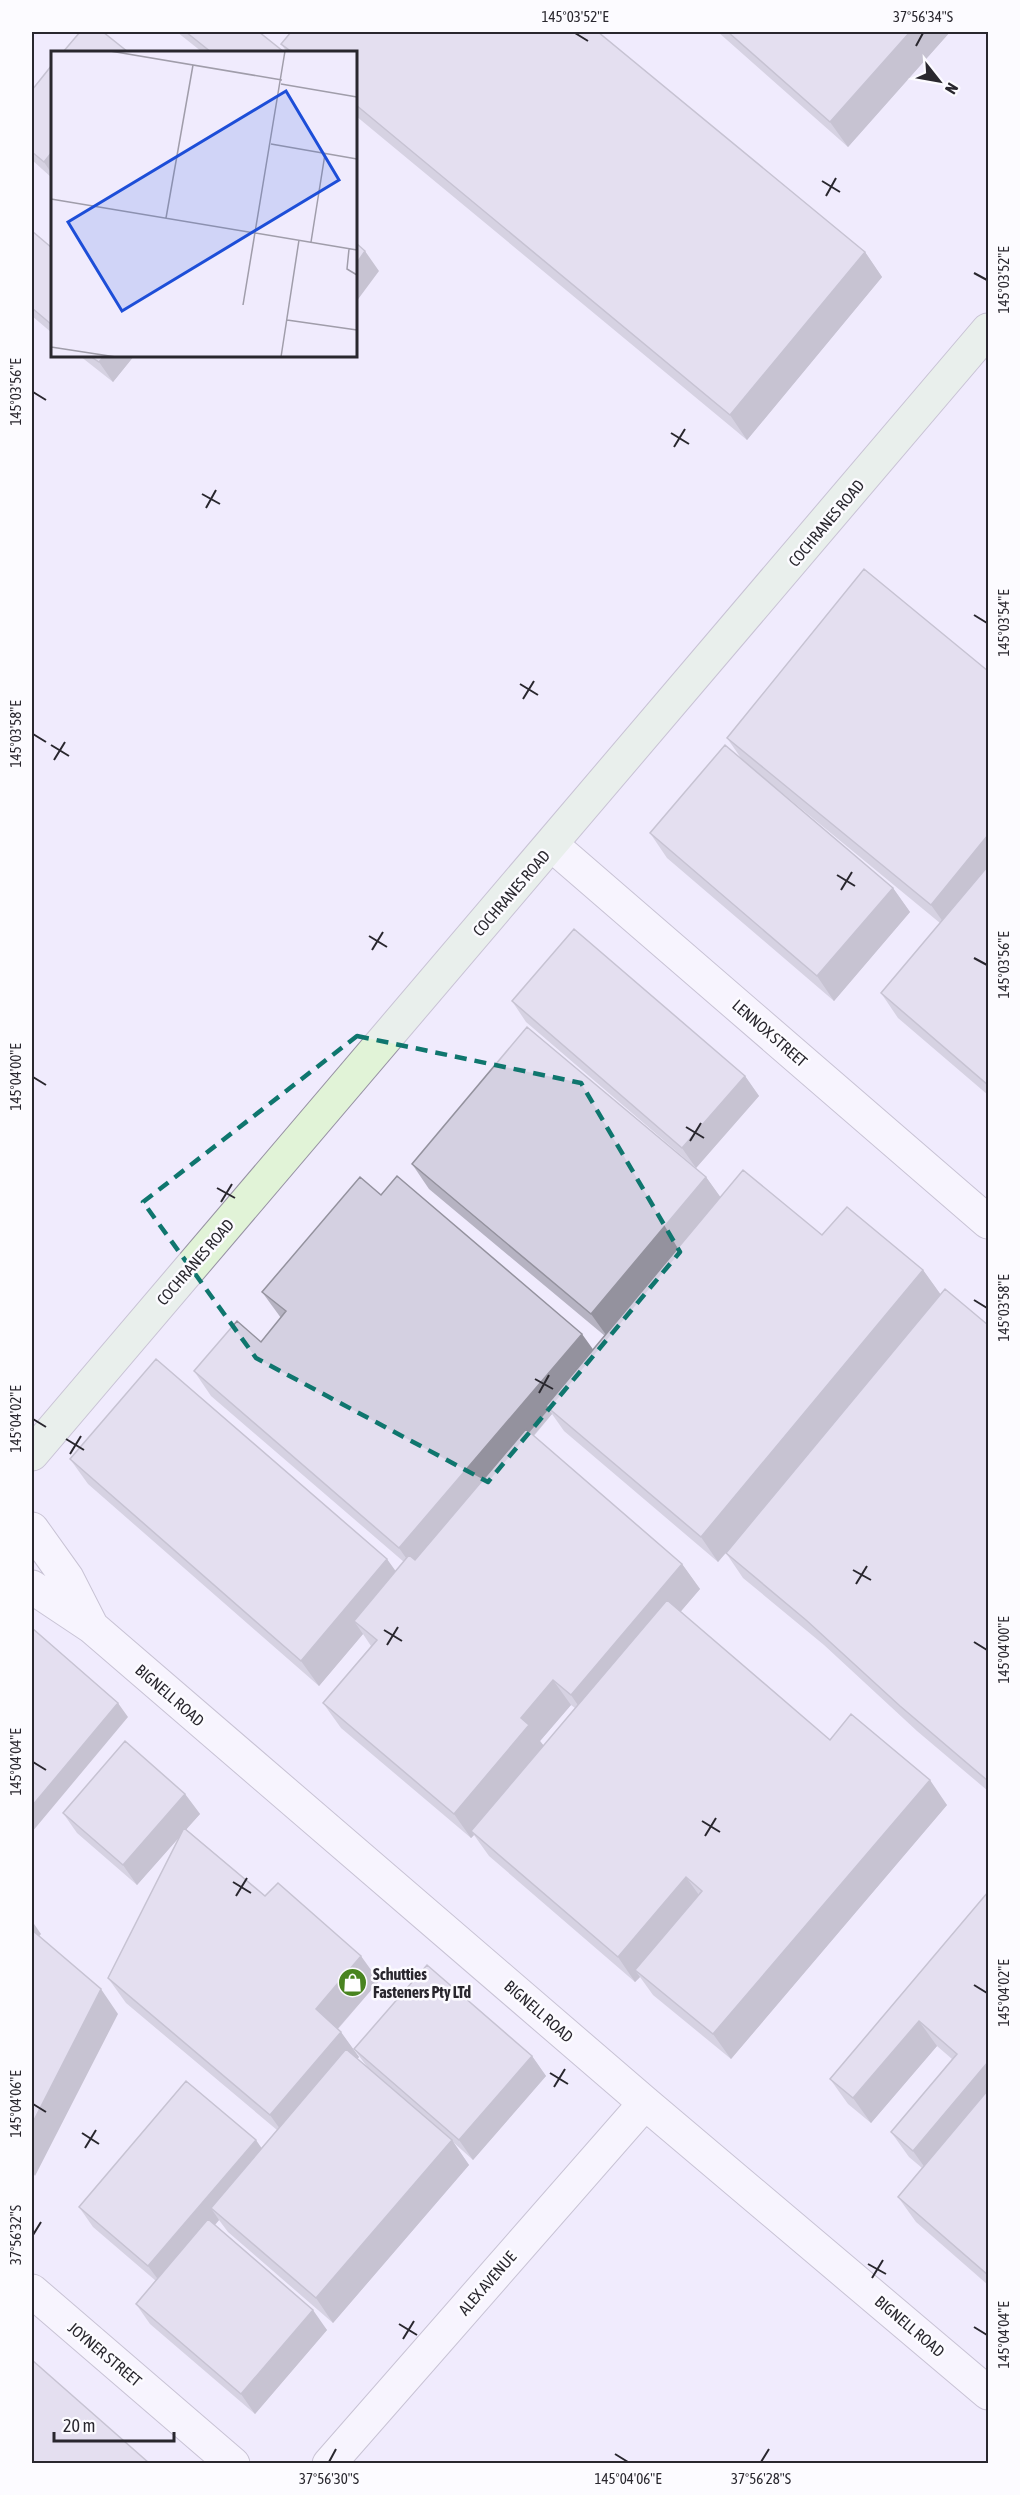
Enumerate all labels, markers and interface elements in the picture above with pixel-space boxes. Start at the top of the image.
text: 145°03'52"E [541,8,609,25]
text: 37°56'34"S [893,8,953,25]
inset map [51,51,357,357]
north arrow [909,51,969,111]
text: N [942,80,962,97]
text: 145°03'52"E [995,246,1012,314]
text: 145°03'56"E [7,358,24,426]
street label: COCHRANES ROAD [784,476,868,570]
text: 145°03'54"E [995,589,1012,657]
text: 145°03'58"E [7,700,24,768]
street label: COCHRANES ROAD [469,846,553,940]
text: 145°03'56"E [995,931,1012,999]
street label: LENNOX STREET [729,996,811,1070]
text: 145°04'00"E [7,1043,24,1111]
street label: COCHRANES ROAD [153,1215,237,1309]
text: 145°03'58"E [995,1274,1012,1342]
text: 145°04'02"E [7,1385,24,1453]
text: 145°04'00"E [995,1616,1012,1684]
street label: BIGNELL ROAD [132,1660,208,1730]
text: 145°04'04"E [7,1728,24,1796]
text: 145°04'02"E [995,1959,1012,2027]
place label: Schutties Fasteners Pty LTd [373,1965,472,2001]
shop icon: Schutties Fasteners Pty LTd [336,1967,368,1999]
street label: BIGNELL ROAD [501,1976,577,2046]
text: 145°04'06"E [7,2070,24,2138]
text: 37°56'32"S [7,2205,24,2265]
street label: ALEX AVENUE [455,2247,520,2318]
street label: BIGNELL ROAD [872,2292,948,2360]
text: 145°04'04"E [995,2301,1012,2369]
street label: JOYNER STREET [65,2318,145,2390]
scale bar [54,2405,174,2443]
text: 20 m [63,2415,95,2436]
text: 37°56'30"S [299,2470,359,2487]
text: 145°04'06"E [594,2470,662,2487]
text: 37°56'28"S [731,2470,791,2487]

